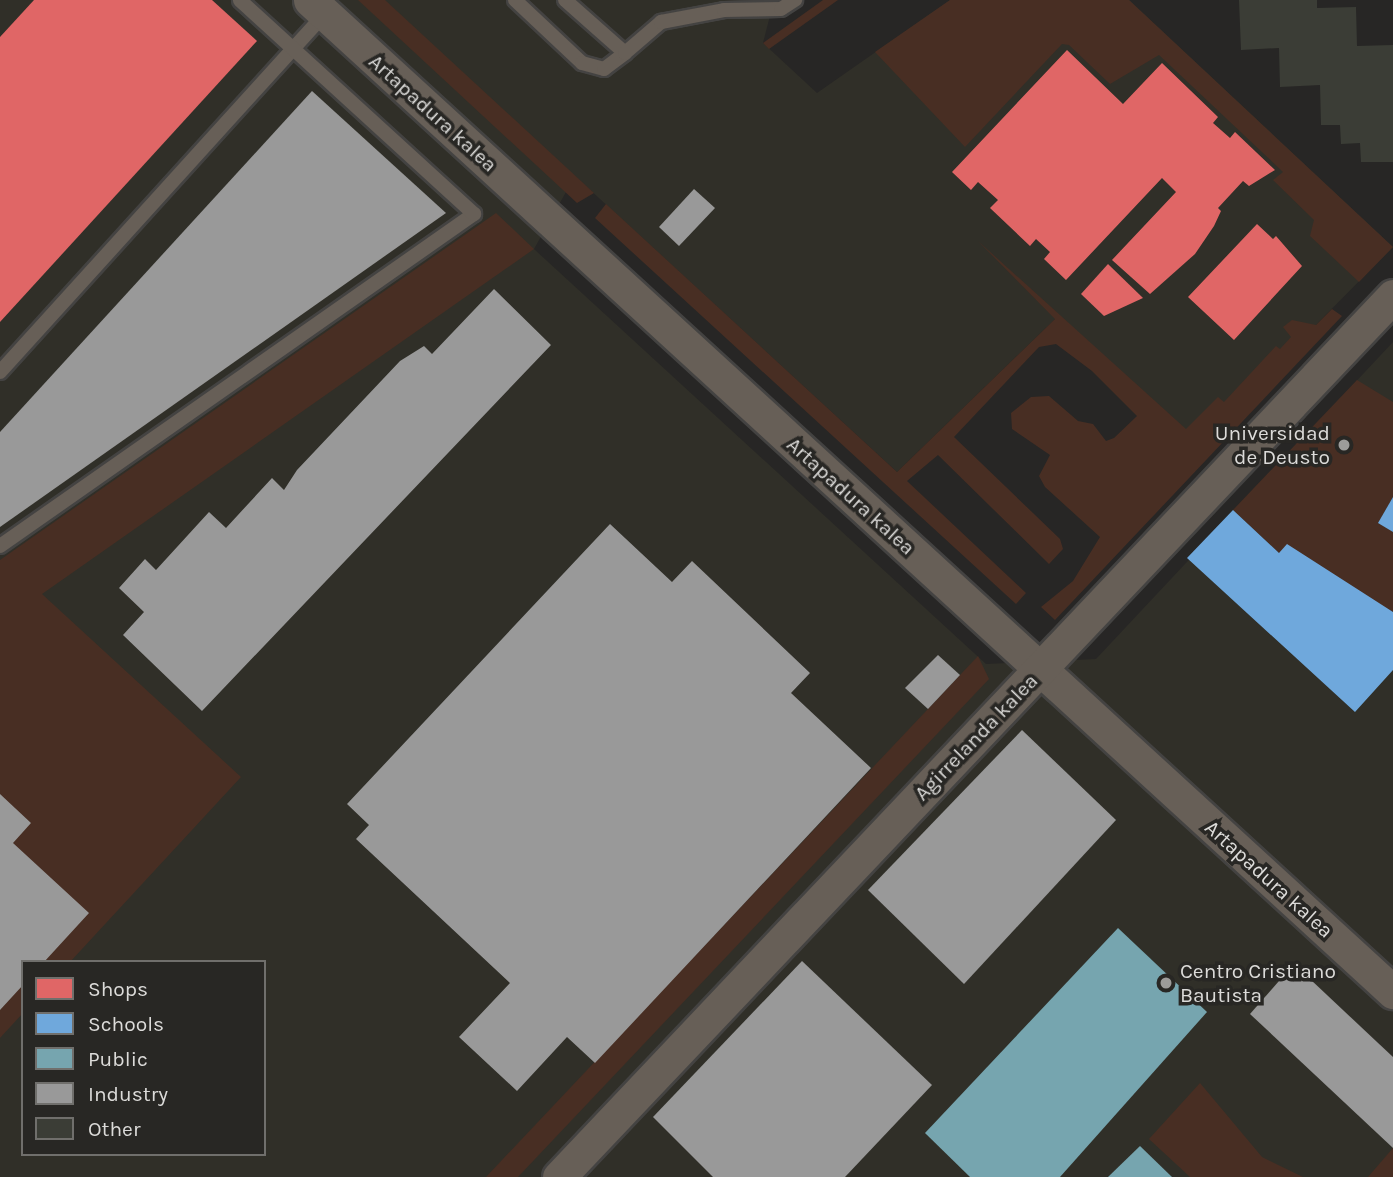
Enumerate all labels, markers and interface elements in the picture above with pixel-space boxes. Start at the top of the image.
street label: Artapadura kalea [364,49,502,177]
place label: Universidad de Deusto [1215,420,1330,470]
street label: Artapadura kalea [782,432,920,560]
marker: Universidad de Deusto [1336,437,1352,453]
street label: Agirrelanda kalea [909,668,1043,806]
street label: Artapadura kalea [1200,815,1338,943]
place label: Centro Cristiano Bautista [1180,958,1336,1008]
legend [21,960,266,1156]
marker: Centro Cristiano Bautista [1158,975,1174,991]
text: Shops [88,977,148,1001]
text: Schools [88,1012,164,1036]
text: Public [88,1047,148,1071]
text: Industry [88,1082,168,1106]
text: Other [88,1117,141,1141]

